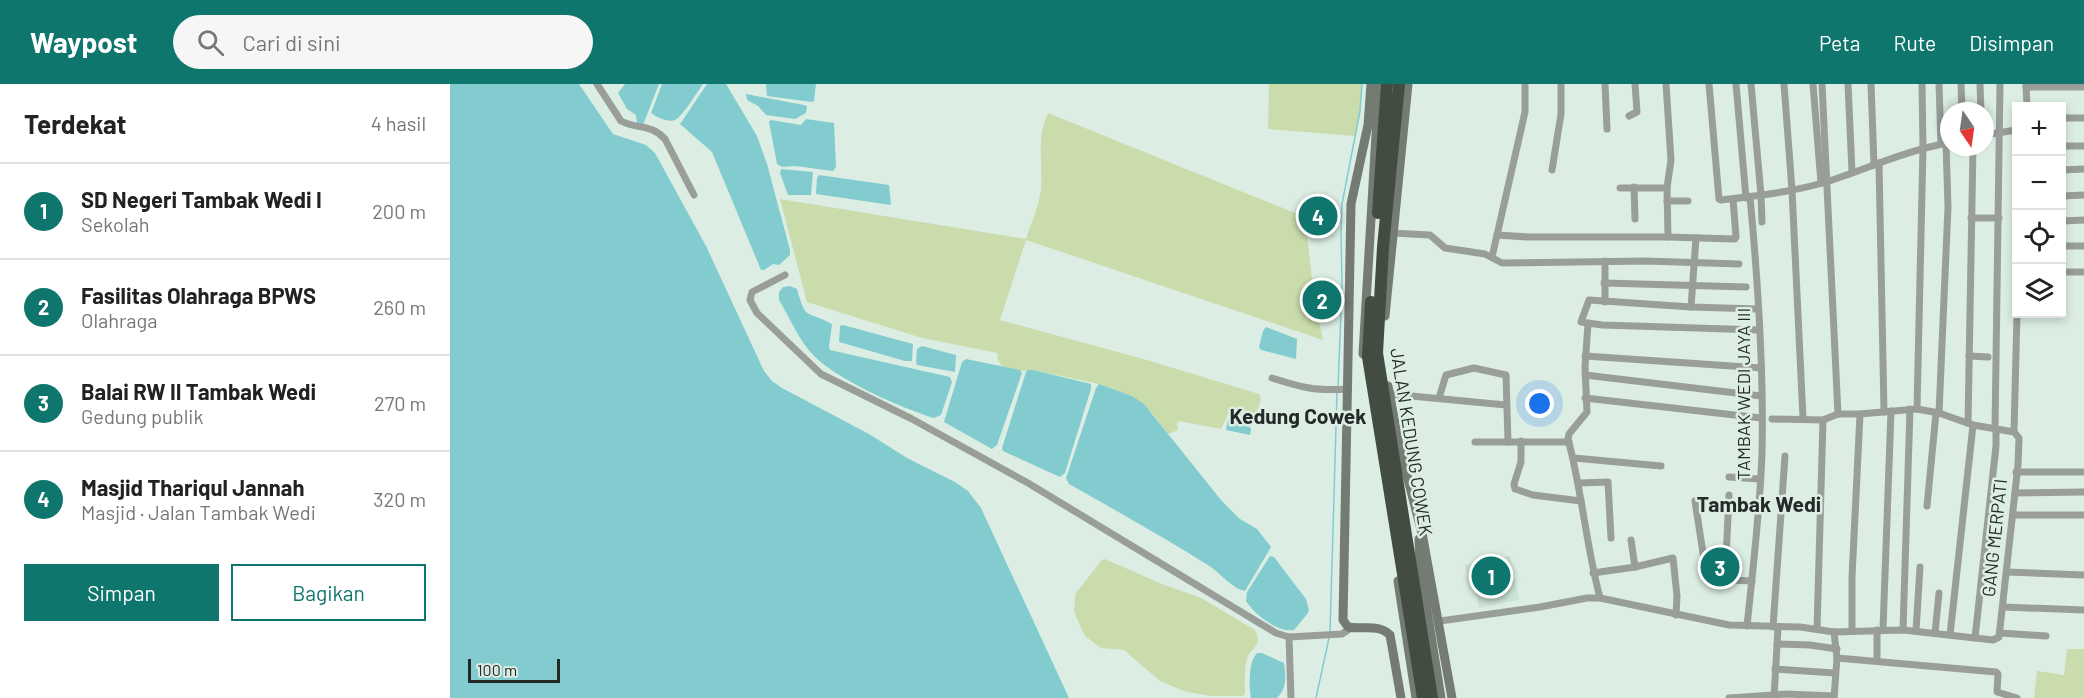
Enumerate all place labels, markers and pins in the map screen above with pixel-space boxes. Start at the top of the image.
pin: 4 [1298,194,1338,238]
pin: 2 [1302,278,1342,322]
pin: 3 [1700,544,1740,590]
pin: 1 [1472,554,1510,598]

